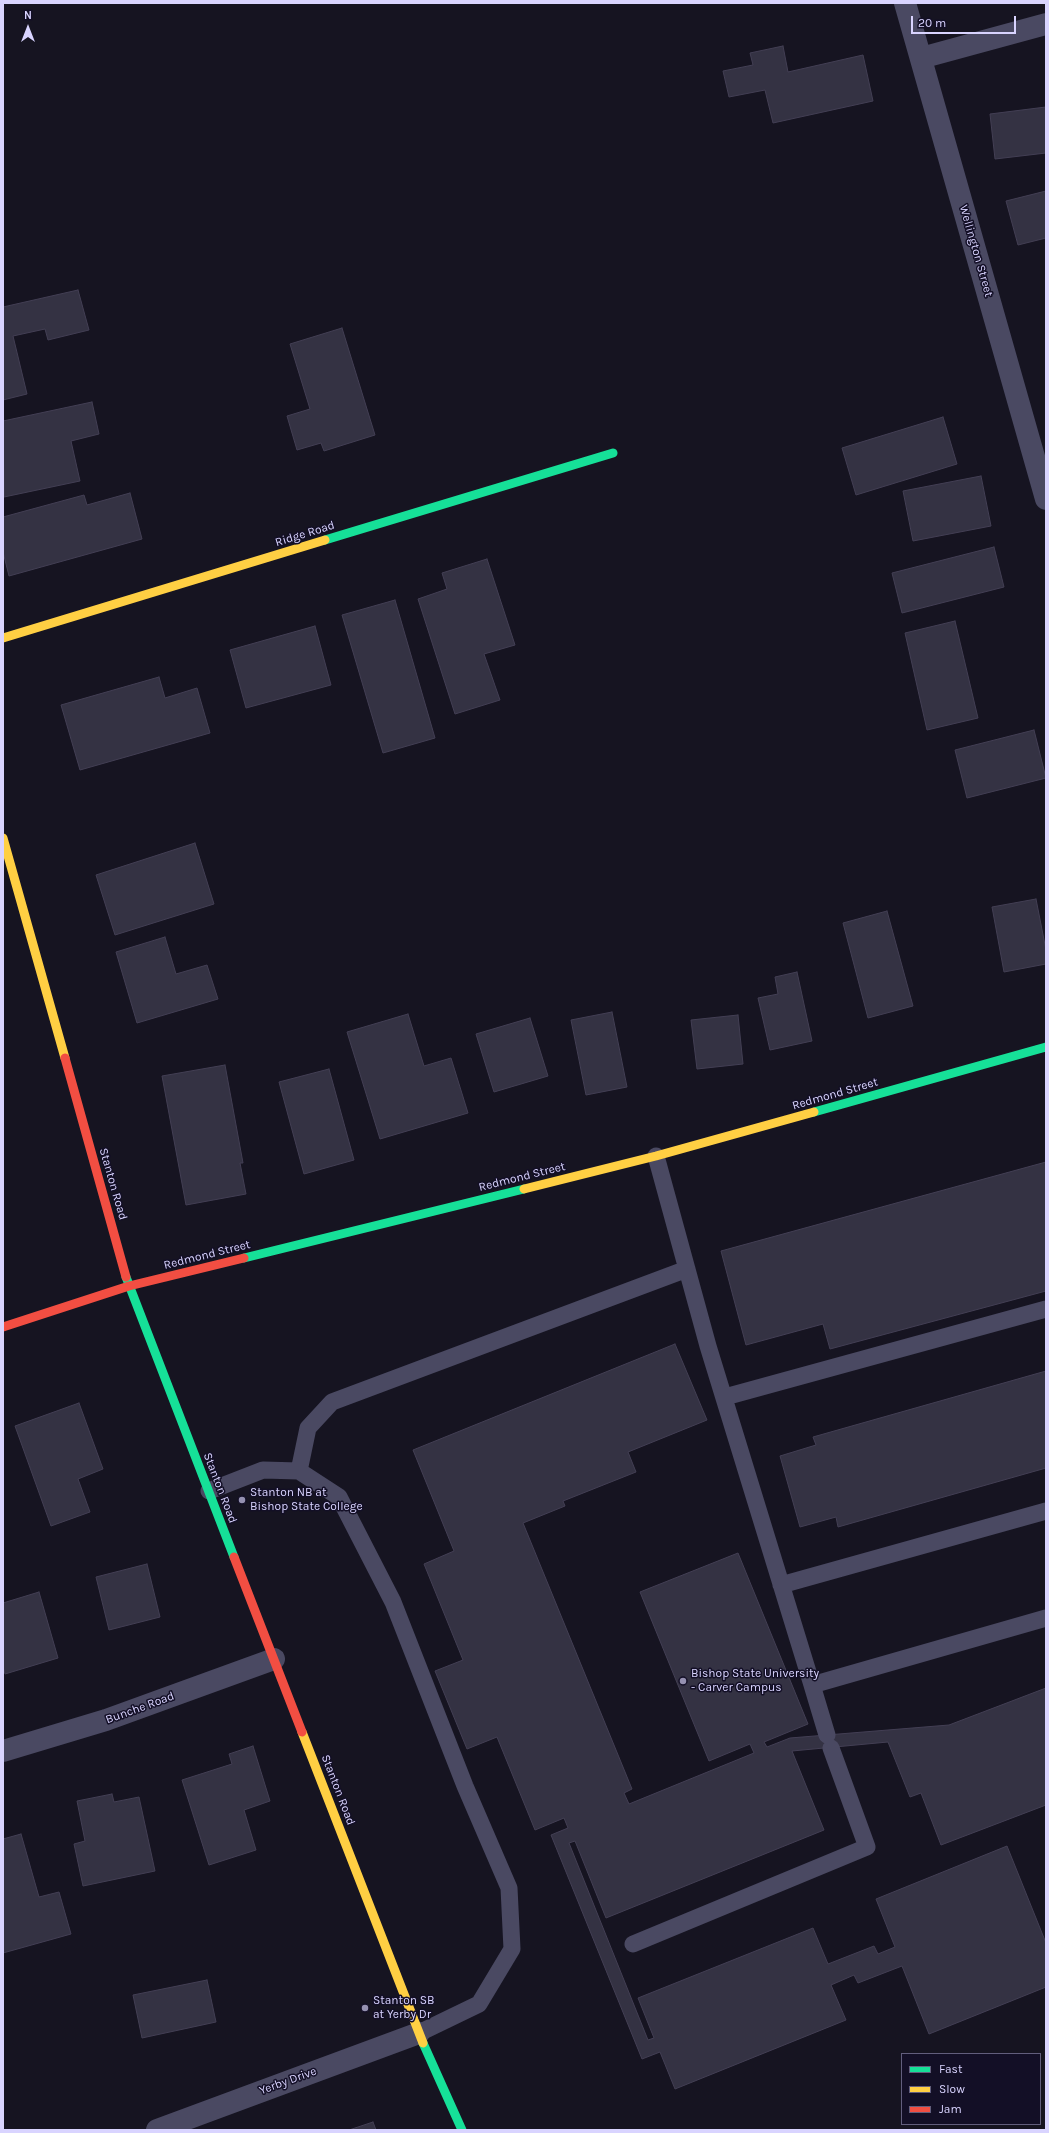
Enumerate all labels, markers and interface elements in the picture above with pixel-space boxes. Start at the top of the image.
north arrow [8,8,48,48]
scale bar [913,8,1018,34]
text: N [24,9,32,22]
text: 20 m [918,16,946,30]
street label: Wellington Street [956,203,996,299]
street label: Ridge Road [274,518,336,550]
street label: Redmond Street [790,1075,880,1113]
street label: Stanton Road [96,1146,130,1222]
street label: Redmond Street [477,1159,567,1195]
street label: Redmond Street [162,1237,252,1273]
street label: Stanton Road [200,1451,240,1525]
place label: Stanton NB at Bishop State College [250,1486,363,1514]
marker: Stanton NB at Bishop State College [237,1495,247,1505]
place label: Bishop State University - Carver Campus [691,1667,819,1695]
marker: Bishop State University - Carver Campus [678,1676,688,1686]
street label: Bunche Road [104,1689,176,1727]
street label: Stanton Road [318,1753,358,1827]
place label: Stanton SB at Yerby Dr [373,1994,434,2022]
marker: Stanton SB at Yerby Dr [360,2003,370,2013]
legend [901,2053,1041,2125]
text: Fast [939,2062,962,2076]
street label: Yerby Drive [257,2064,319,2098]
text: Slow [939,2082,965,2096]
text: Jam [939,2102,962,2116]

